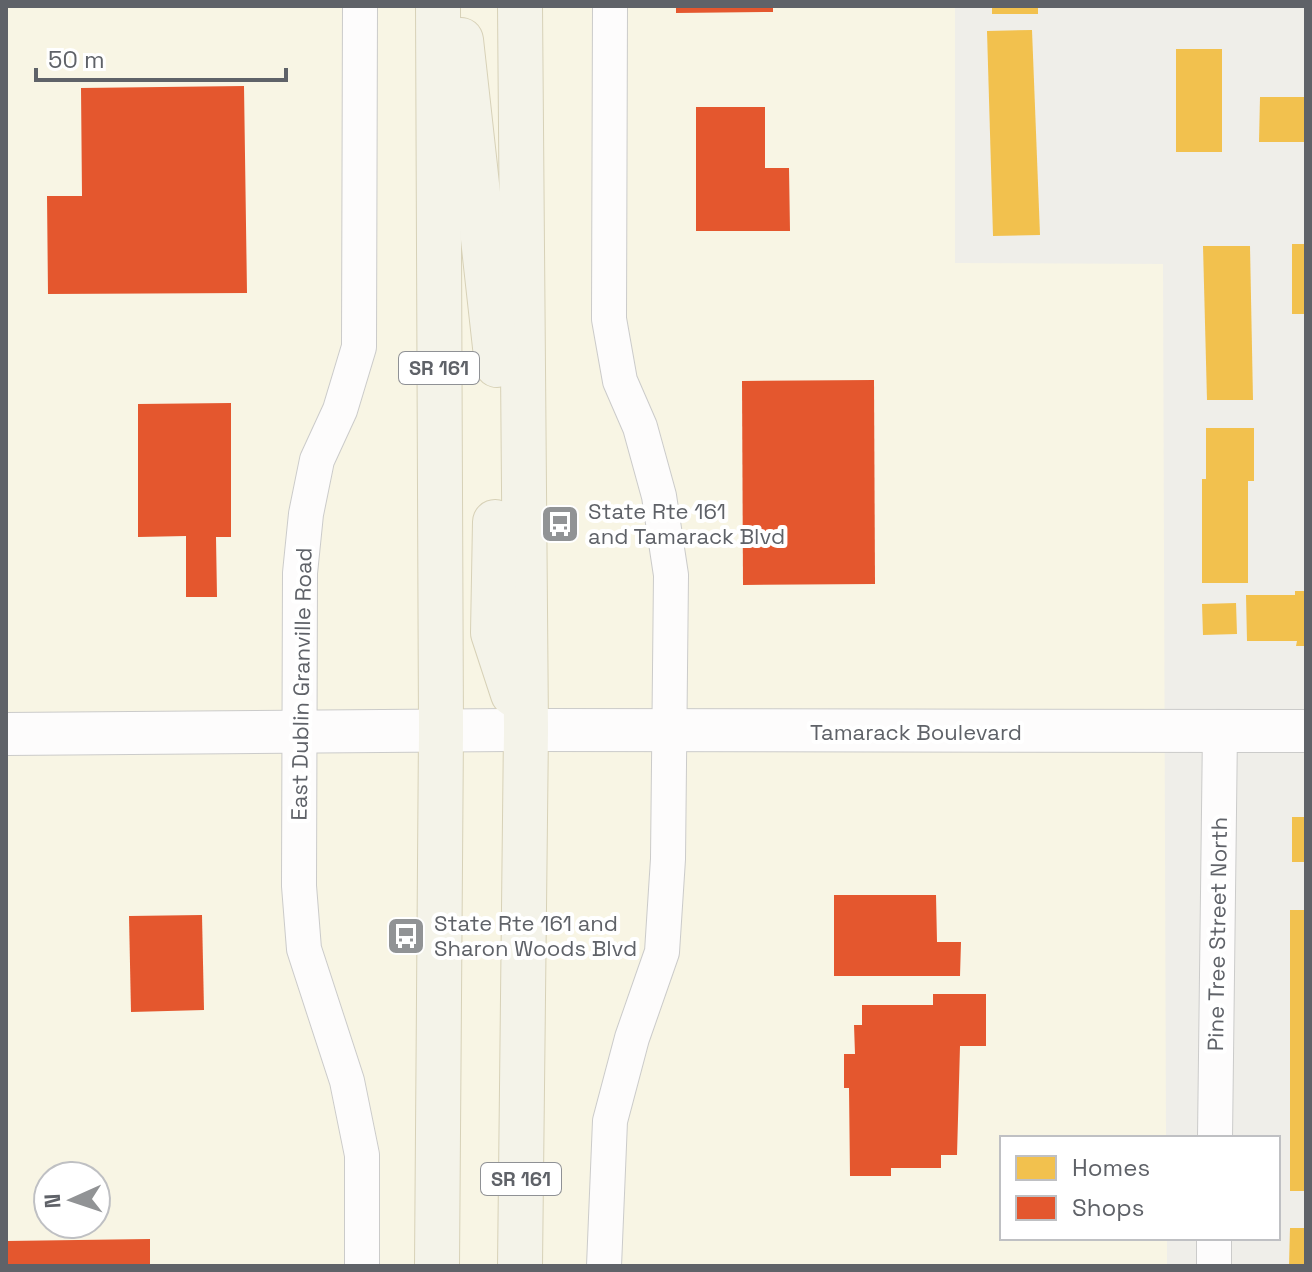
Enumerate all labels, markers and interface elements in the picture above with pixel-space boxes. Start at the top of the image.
scale bar [36,32,286,82]
text: 50 m [48,44,105,75]
road number: SR 161 [399,352,479,384]
place label: State Rte 161 and Tamarack Blvd [588,497,785,550]
bus stop icon: State Rte 161 and Tamarack Blvd [539,503,581,545]
street label: East Dublin Granville Road [285,547,317,821]
street label: Tamarack Boulevard [810,718,1022,746]
street label: Pine Tree Street North [1201,817,1233,1051]
place label: State Rte 161 and Sharon Woods Blvd [434,909,637,962]
bus stop icon: State Rte 161 and Sharon Woods Blvd [385,915,427,957]
legend [1000,1136,1280,1240]
text: Homes [1072,1152,1150,1183]
north arrow [32,1160,112,1240]
road number: SR 161 [481,1163,561,1195]
text: Shops [1072,1192,1144,1223]
text: N [38,1193,66,1209]

